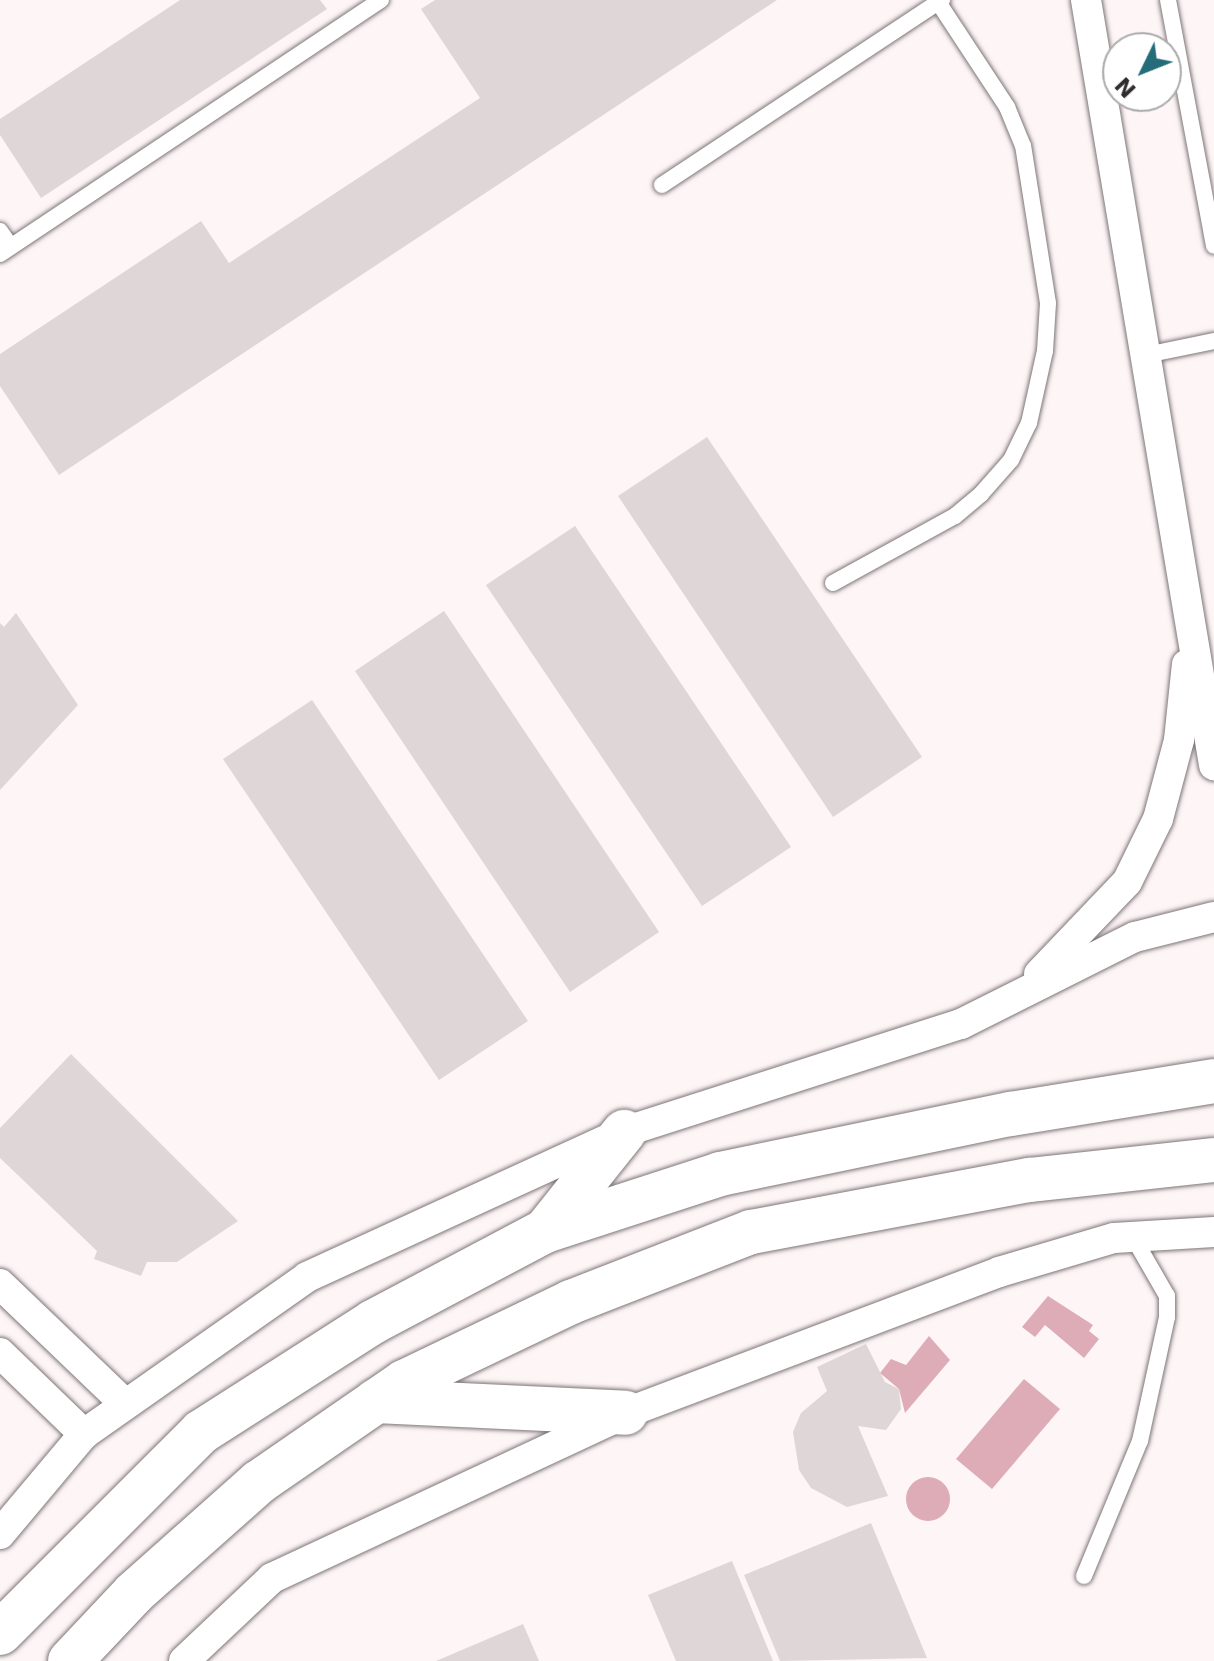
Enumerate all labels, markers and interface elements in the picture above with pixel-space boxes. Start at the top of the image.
north arrow [1102,32,1182,112]
text: N [1110,72,1141,103]

